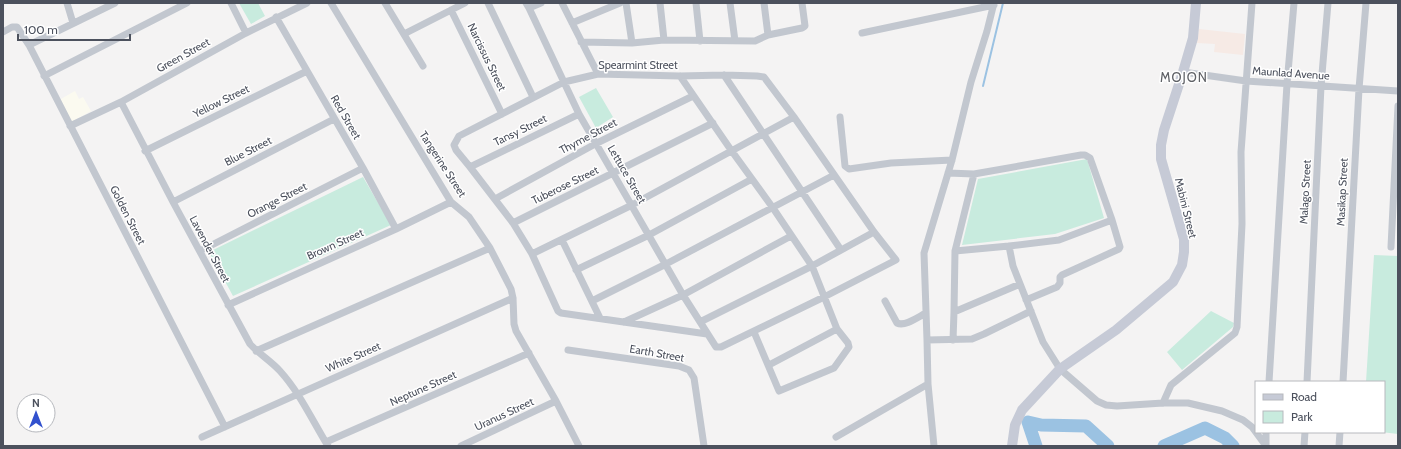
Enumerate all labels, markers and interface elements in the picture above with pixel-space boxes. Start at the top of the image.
scale bar [18,16,130,42]
street label: Narcissus Street [465,21,510,93]
text: 100 m [24,22,58,37]
street label: Green Street [154,34,212,75]
street label: Spearmint Street [598,58,678,72]
street label: Maunlad Avenue [1252,63,1330,83]
district label: MOJON [1160,69,1208,85]
street label: Yellow Street [190,81,252,121]
street label: Red Street [328,92,364,142]
street label: Tansy Street [491,111,549,149]
street label: Thyme Street [557,115,619,157]
street label: Tangerine Street [416,128,470,200]
street label: Blue Street [222,133,274,169]
street label: Lettuce Street [605,142,650,206]
street label: Masikap Street [1333,157,1351,226]
street label: Malago Street [1296,159,1314,224]
street label: Tuberose Street [529,163,601,207]
street label: Mabini Street [1172,176,1200,240]
street label: Orange Street [245,179,309,221]
street label: Golden Street [107,183,149,247]
street label: Lavender Street [187,213,234,285]
street label: Brown Street [304,225,366,263]
street label: White Street [323,339,383,375]
street label: Earth Street [629,341,686,365]
street label: Neptune Street [388,367,459,409]
legend [1255,381,1385,433]
text: Road [1291,389,1317,404]
north arrow [16,393,56,433]
street label: Uranus Street [472,394,536,434]
text: N [32,396,40,410]
text: Park [1291,409,1313,424]

